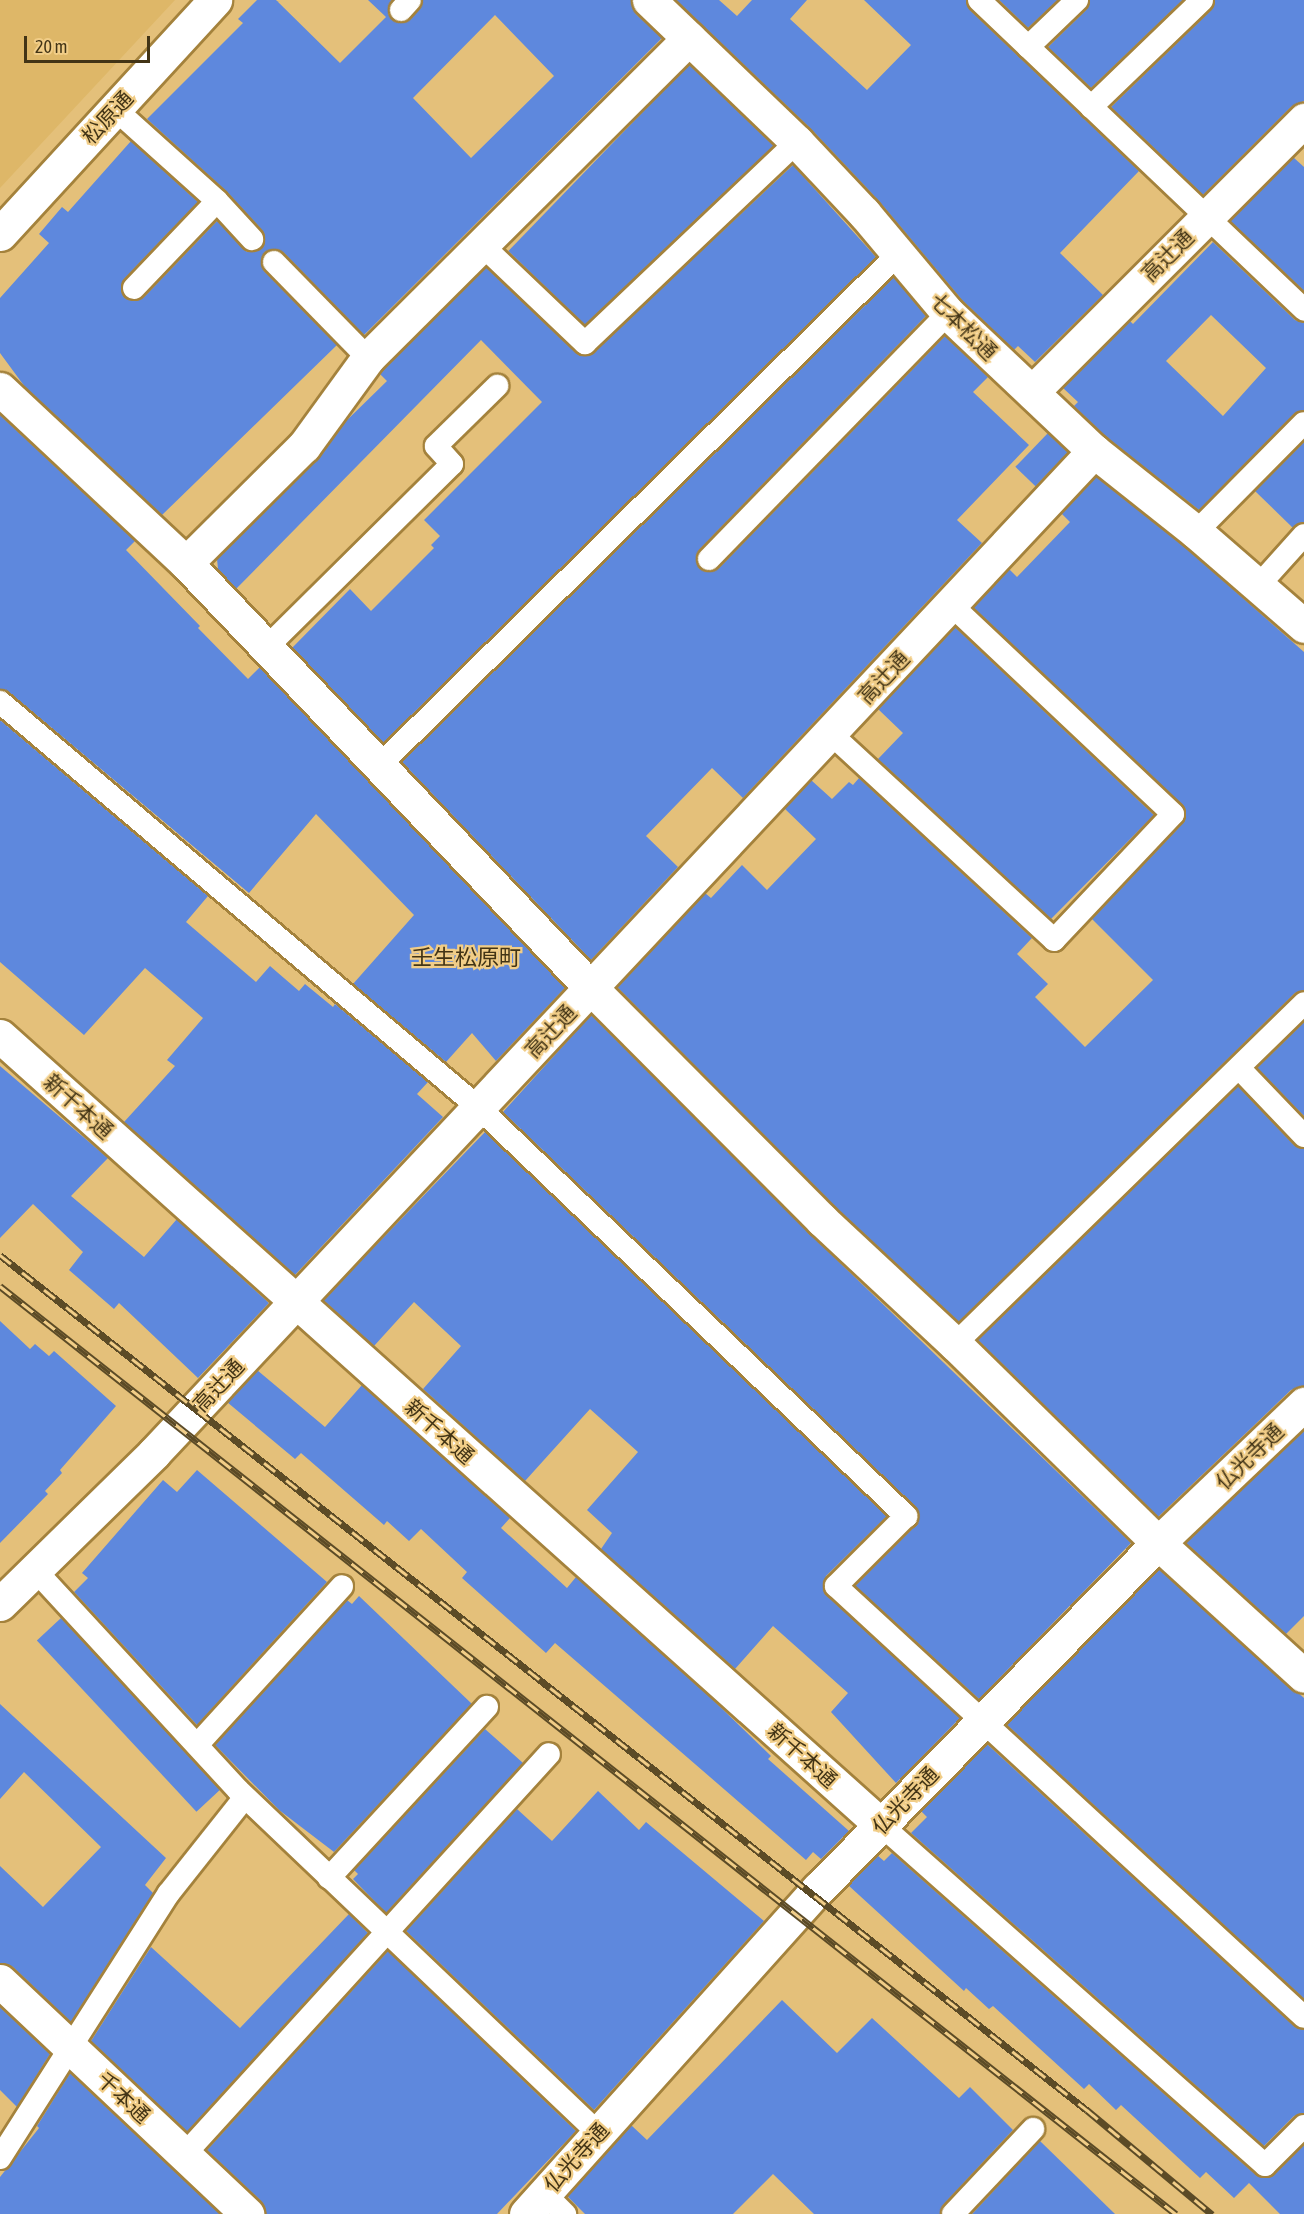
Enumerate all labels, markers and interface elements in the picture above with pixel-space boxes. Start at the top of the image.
scale bar [27,24,153,62]
text: 20 m [35,36,67,57]
street label: 松原通 [76,85,138,149]
street label: 高辻通 [1136,224,1198,286]
street label: 七本松通 [925,287,1003,365]
street label: 高辻通 [852,645,914,709]
district label: 壬生松原町 [411,945,521,971]
street label: 高辻通 [519,999,581,1063]
street label: 新千本通 [39,1069,119,1143]
street label: 高辻通 [187,1353,249,1417]
street label: 新千本通 [400,1394,480,1468]
street label: 仏光寺通 [1210,1418,1288,1494]
street label: 新千本通 [763,1718,843,1792]
street label: 仏光寺通 [867,1761,943,1839]
street label: 千本通 [92,2066,156,2128]
street label: 仏光寺通 [539,2117,613,2197]

